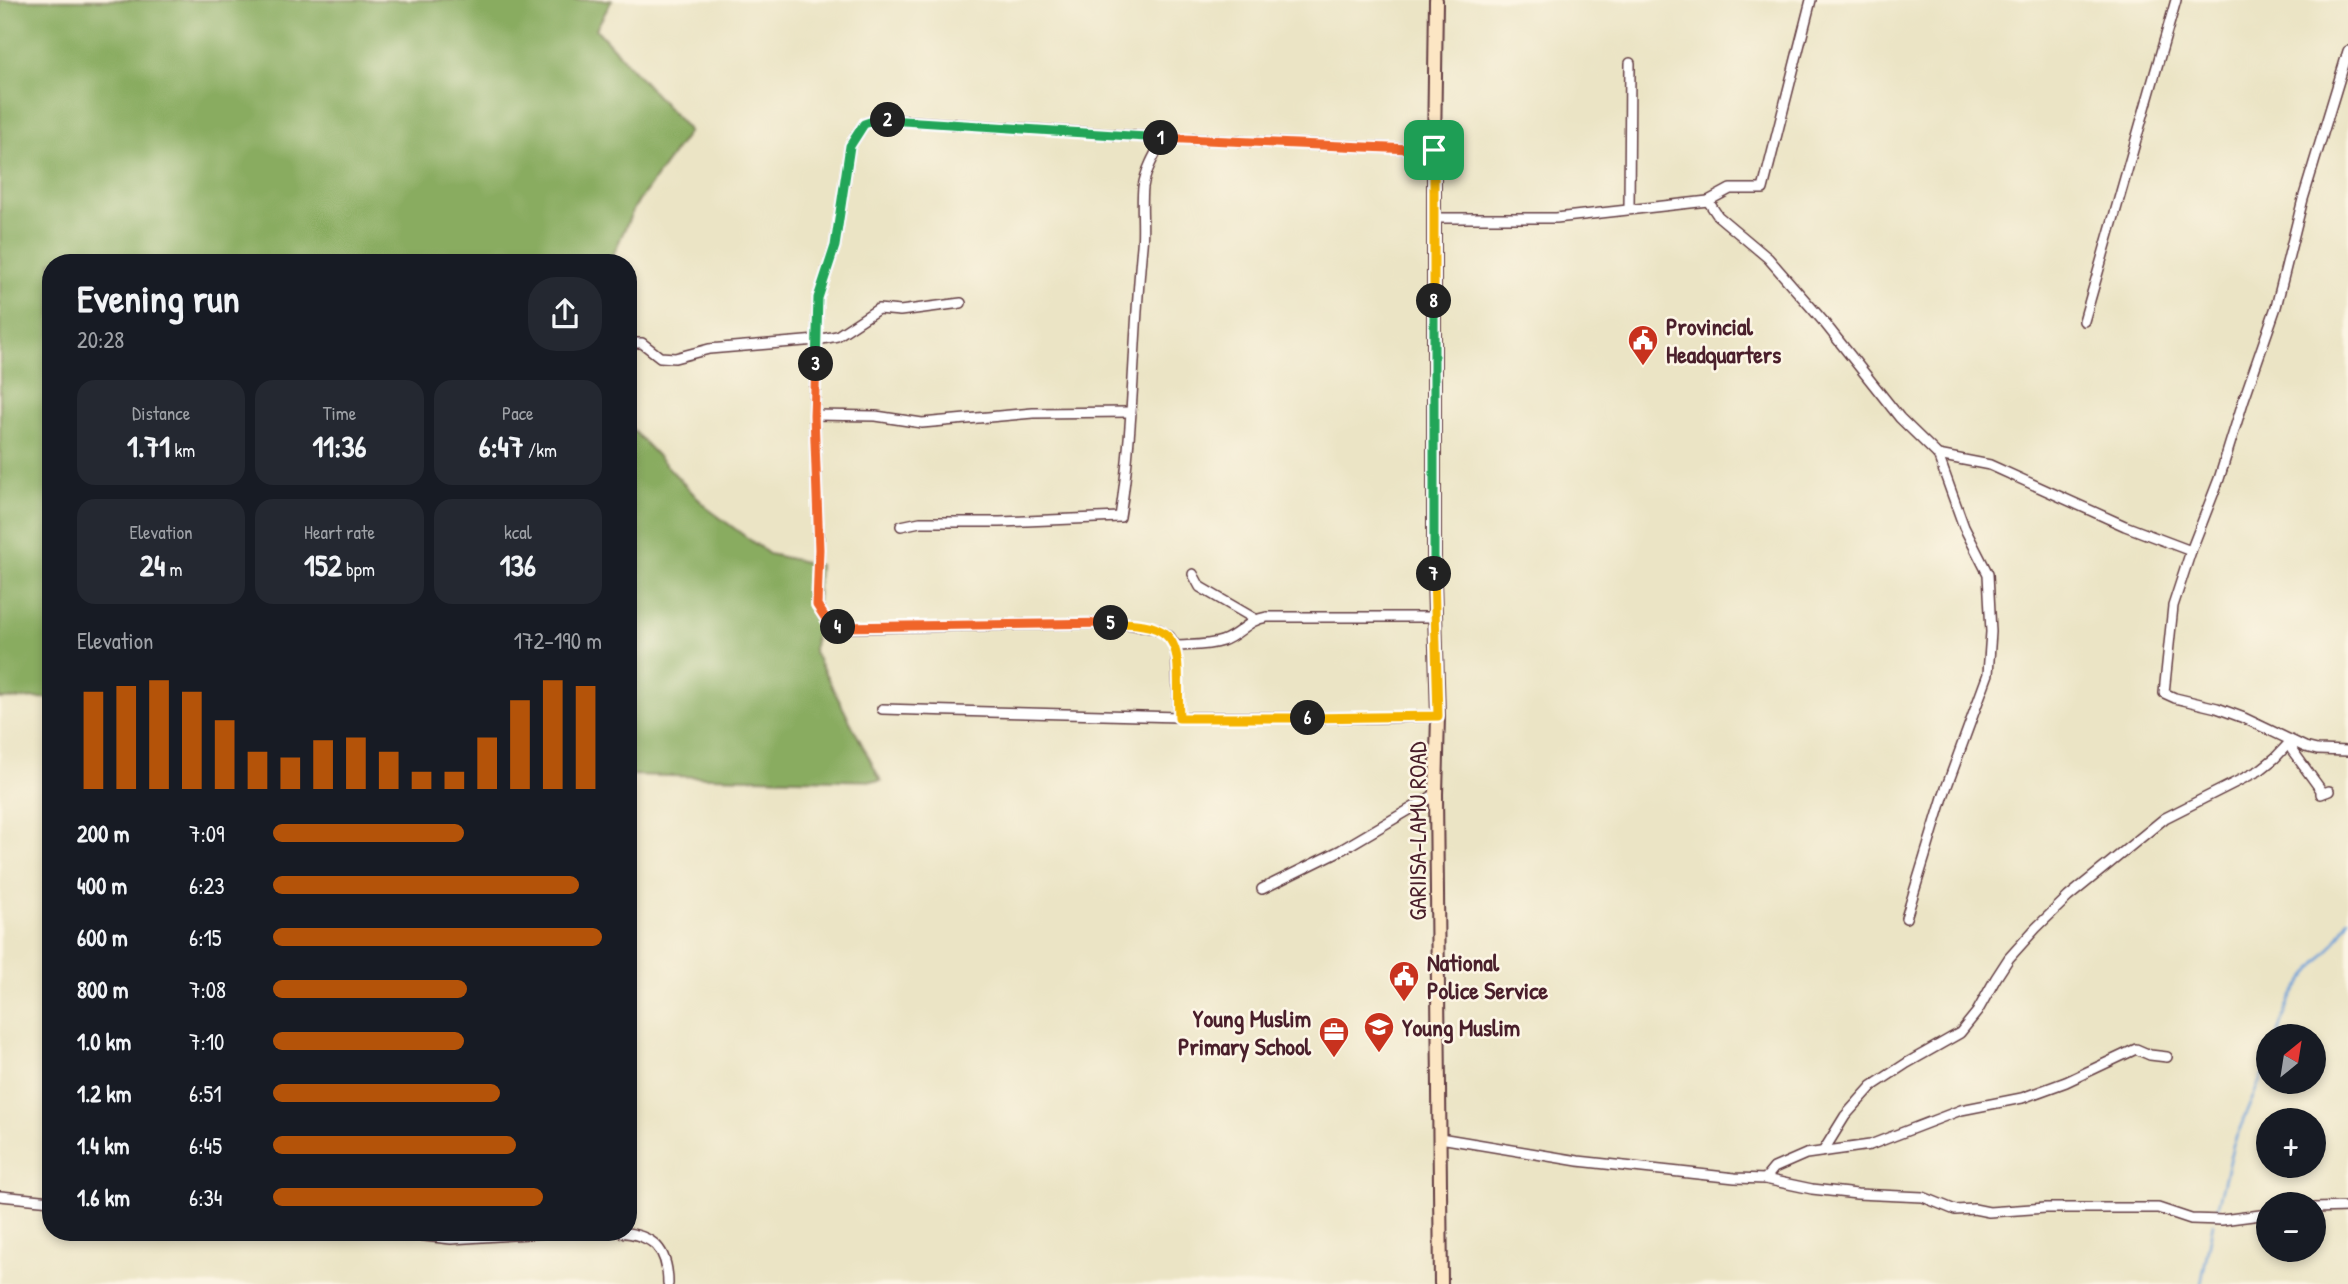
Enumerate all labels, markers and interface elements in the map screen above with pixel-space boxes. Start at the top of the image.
pin: 2 [870,102,906,138]
text: 2 [883,106,892,132]
pin: 1 [1144,120,1178,156]
pin [1404,120,1464,180]
text: 1 [1157,124,1164,150]
icon: arrive [1415,131,1453,169]
text: Evening run [77,272,240,324]
button: share [528,277,602,351]
pin: 8 [1416,284,1452,318]
text: 8 [1429,287,1438,313]
place label: Provincial Headquarters [1666,310,1781,371]
public building icon: Provincial Headquarters [1626,323,1660,367]
text: 20:28 [77,324,124,355]
pin: 3 [798,346,834,382]
text: 3 [811,350,820,376]
text: Distance [132,400,190,426]
text: Time [323,400,356,426]
text: Pace [502,400,534,426]
text: 1.71 [127,426,170,466]
text: 11:36 [312,426,367,466]
text: 6:47 [479,426,524,466]
text: km [170,437,195,463]
text: /km [524,437,557,463]
text: Elevation [130,519,193,545]
text: Heart rate [304,519,375,545]
text: kcal [504,519,532,545]
text: 24 [140,545,165,585]
text: 152 [304,545,342,585]
text: 136 [500,545,536,585]
text: m [165,556,182,582]
text: bpm [342,556,375,582]
pin: 7 [1416,556,1452,592]
text: 7 [1429,560,1438,586]
pin: 5 [1094,606,1128,640]
text: 5 [1106,609,1115,635]
pin: 4 [820,610,856,644]
text: 4 [834,613,841,639]
text: Elevation [77,625,153,656]
text: 172–190 m [514,625,602,656]
pin: 6 [1290,700,1326,736]
text: 6 [1304,704,1311,730]
street label: GARIISA-LAMU ROAD [1401,741,1433,920]
text: 200 m [77,818,129,849]
text: 7:09 [189,818,224,849]
text: 400 m [77,870,127,901]
text: 6:23 [189,870,225,901]
text: 600 m [77,922,128,953]
text: 6:15 [189,922,222,953]
place label: National Police Service [1427,946,1548,1006]
public building icon: National Police Service [1387,959,1421,1003]
text: 800 m [77,974,129,1005]
text: 7:08 [189,974,226,1005]
place label: Young Muslim Primary School [1178,1002,1312,1063]
school or university icon: Young Muslim [1362,1010,1396,1054]
place label: Young Muslim [1402,1011,1520,1044]
office icon: Young Muslim Primary School [1317,1015,1351,1059]
north arrow [2256,1024,2326,1094]
map controls [2256,1024,2326,1262]
text: 1.0 km [77,1026,131,1057]
text: 7:10 [189,1026,224,1057]
text: 1.2 km [77,1078,132,1109]
text: 6:51 [189,1078,222,1109]
button: + [2256,1108,2326,1178]
text: 1.4 km [77,1130,129,1161]
text: 6:45 [189,1130,222,1161]
text: 1.6 km [77,1182,130,1213]
text: 6:34 [189,1182,222,1213]
button: − [2256,1192,2326,1262]

